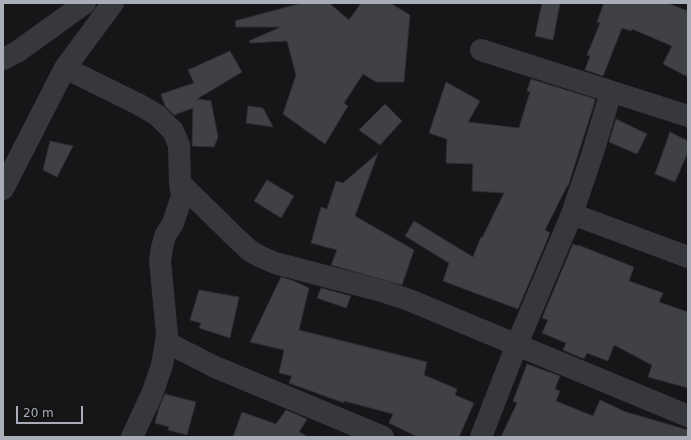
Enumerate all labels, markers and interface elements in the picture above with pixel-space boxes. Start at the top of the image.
scale bar [18,398,85,424]
text: 20 m [23,406,54,420]

